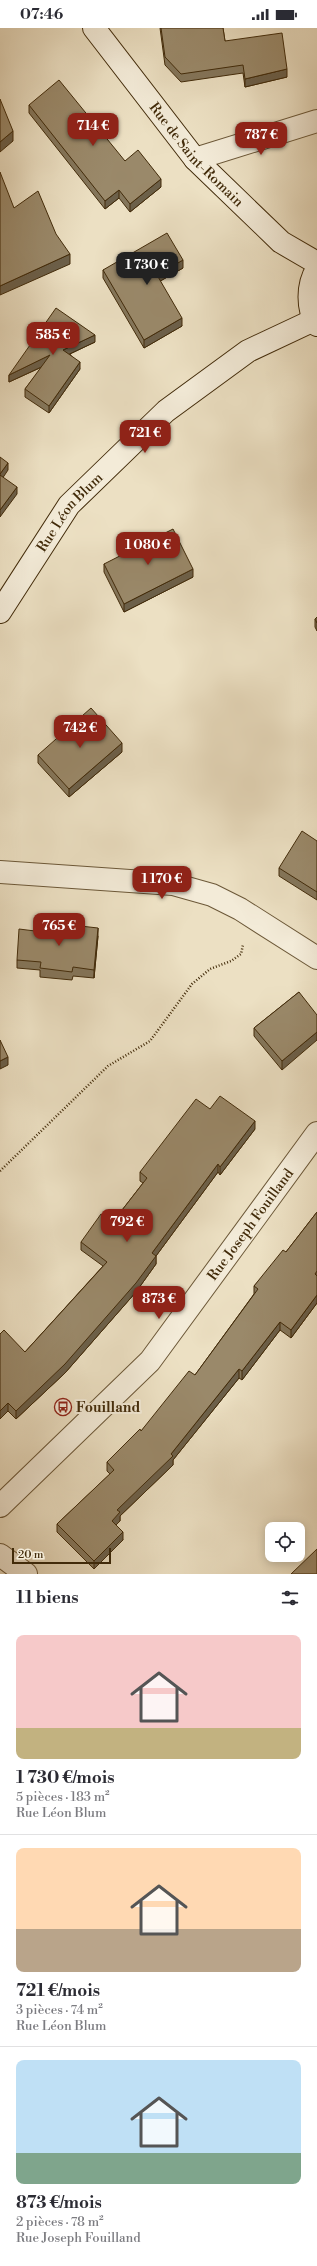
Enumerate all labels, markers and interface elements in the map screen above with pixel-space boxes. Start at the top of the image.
text: 07:46 [20,5,63,24]
street label: Rue de Saint-Romain [145,99,247,211]
pin: 714 € [65,113,121,147]
text: 714 € [77,118,109,134]
pin: 787 € [233,122,289,156]
text: 787 € [244,127,278,143]
pin: 1 730 € [110,252,184,286]
text: 1 730 € [125,257,169,273]
pin: 585 € [25,322,81,356]
text: 585 € [36,327,70,343]
pin: 721 € [117,420,173,454]
text: 721 € [129,425,161,441]
street label: Rue Léon Blum [33,469,107,556]
pin: 1 080 € [111,532,185,566]
text: 1 080 € [125,537,171,553]
pin: 742 € [52,715,108,749]
text: 742 € [63,720,97,736]
pin: 1 170 € [125,866,199,900]
text: 1 170 € [141,871,183,887]
pin: 765 € [31,913,87,947]
text: 765 € [42,918,76,934]
street label: Rue Joseph Fouilland [204,1165,298,1285]
pin: 792 € [99,1209,155,1243]
text: 792 € [110,1214,144,1230]
pin: 873 € [131,1286,187,1320]
text: 873 € [142,1291,176,1307]
bus stop icon: Fouilland [53,1397,73,1417]
place label: Fouilland [76,1399,140,1417]
map controls [265,1522,305,1562]
button: locate [265,1522,305,1562]
scale bar [12,1546,111,1565]
text: 20 m [18,1548,43,1562]
text: 11 biens [16,1587,79,1609]
icon: filters [279,1587,301,1609]
icon: home [123,1661,195,1733]
text: 1 730 €/mois [16,1767,115,1789]
text: 5 pièces · 183 m² [16,1789,110,1805]
text: Rue Léon Blum [16,1805,106,1821]
icon: home [123,1874,195,1946]
text: 721 €/mois [16,1980,100,2002]
text: 3 pièces · 74 m² [16,2002,103,2018]
text: Rue Léon Blum [16,2018,106,2034]
icon: home [123,2086,195,2158]
text: 873 €/mois [16,2192,102,2214]
text: 2 pièces · 78 m² [16,2214,104,2230]
text: Rue Joseph Fouilland [16,2230,141,2246]

